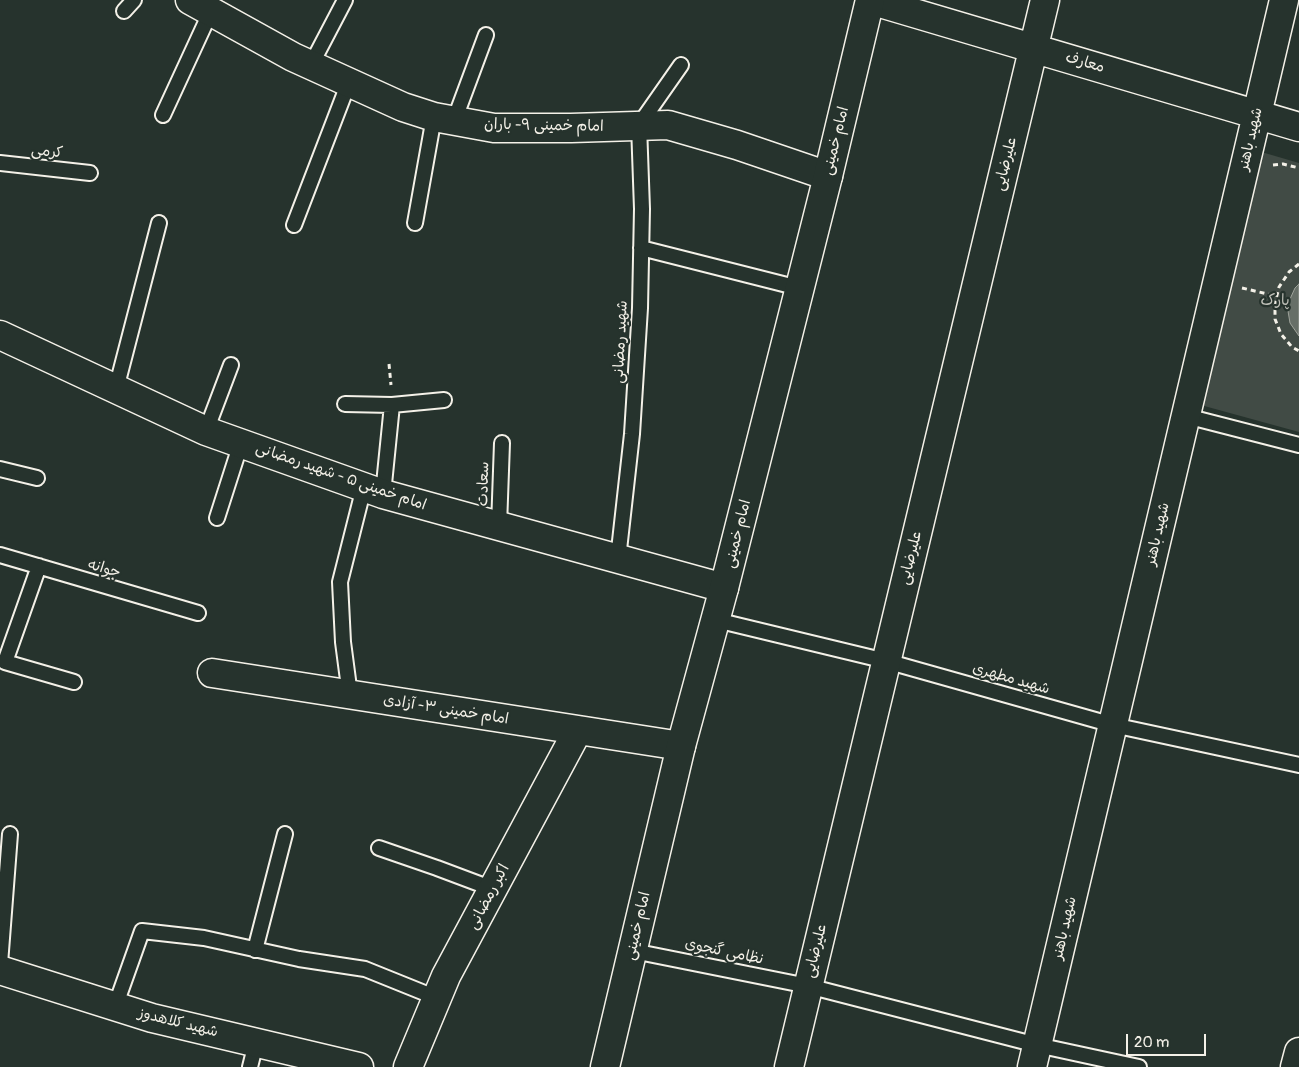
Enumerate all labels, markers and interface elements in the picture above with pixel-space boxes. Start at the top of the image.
street label: معارف [1063,49,1107,77]
street label: امام خمینی [819,105,853,177]
street label: شهید باهنر [1235,106,1267,172]
street label: امام خمینی ۹- باران [484,116,604,136]
street label: علیرضایی [991,135,1021,193]
street label: کرمی [30,141,64,163]
park label: پارک [1260,292,1290,310]
street label: شهید رمضانی [610,300,632,384]
street label: امام خمینی ۵ - شهید رمضانی [253,439,429,515]
street label: سعادت [474,461,494,507]
street label: امام خمینی [721,498,755,570]
street label: شهید باهنر [1142,501,1174,567]
street label: علیرضایی [896,529,926,587]
street label: جوانه [85,556,123,582]
street label: شهید مطهری [970,659,1052,699]
street label: امام خمینی ۳- آزادی [382,691,510,729]
street label: اکبر رمضانی [464,861,514,933]
street label: امام خمینی [621,890,655,962]
street label: شهید باهنر [1049,895,1081,961]
street label: علیرضایی [801,922,831,980]
street label: نظامی گنجوی [683,935,765,969]
street label: شهید کلاهدوز [136,1004,220,1042]
scale bar [1129,1024,1209,1056]
text: 20 m [1134,1033,1169,1052]

